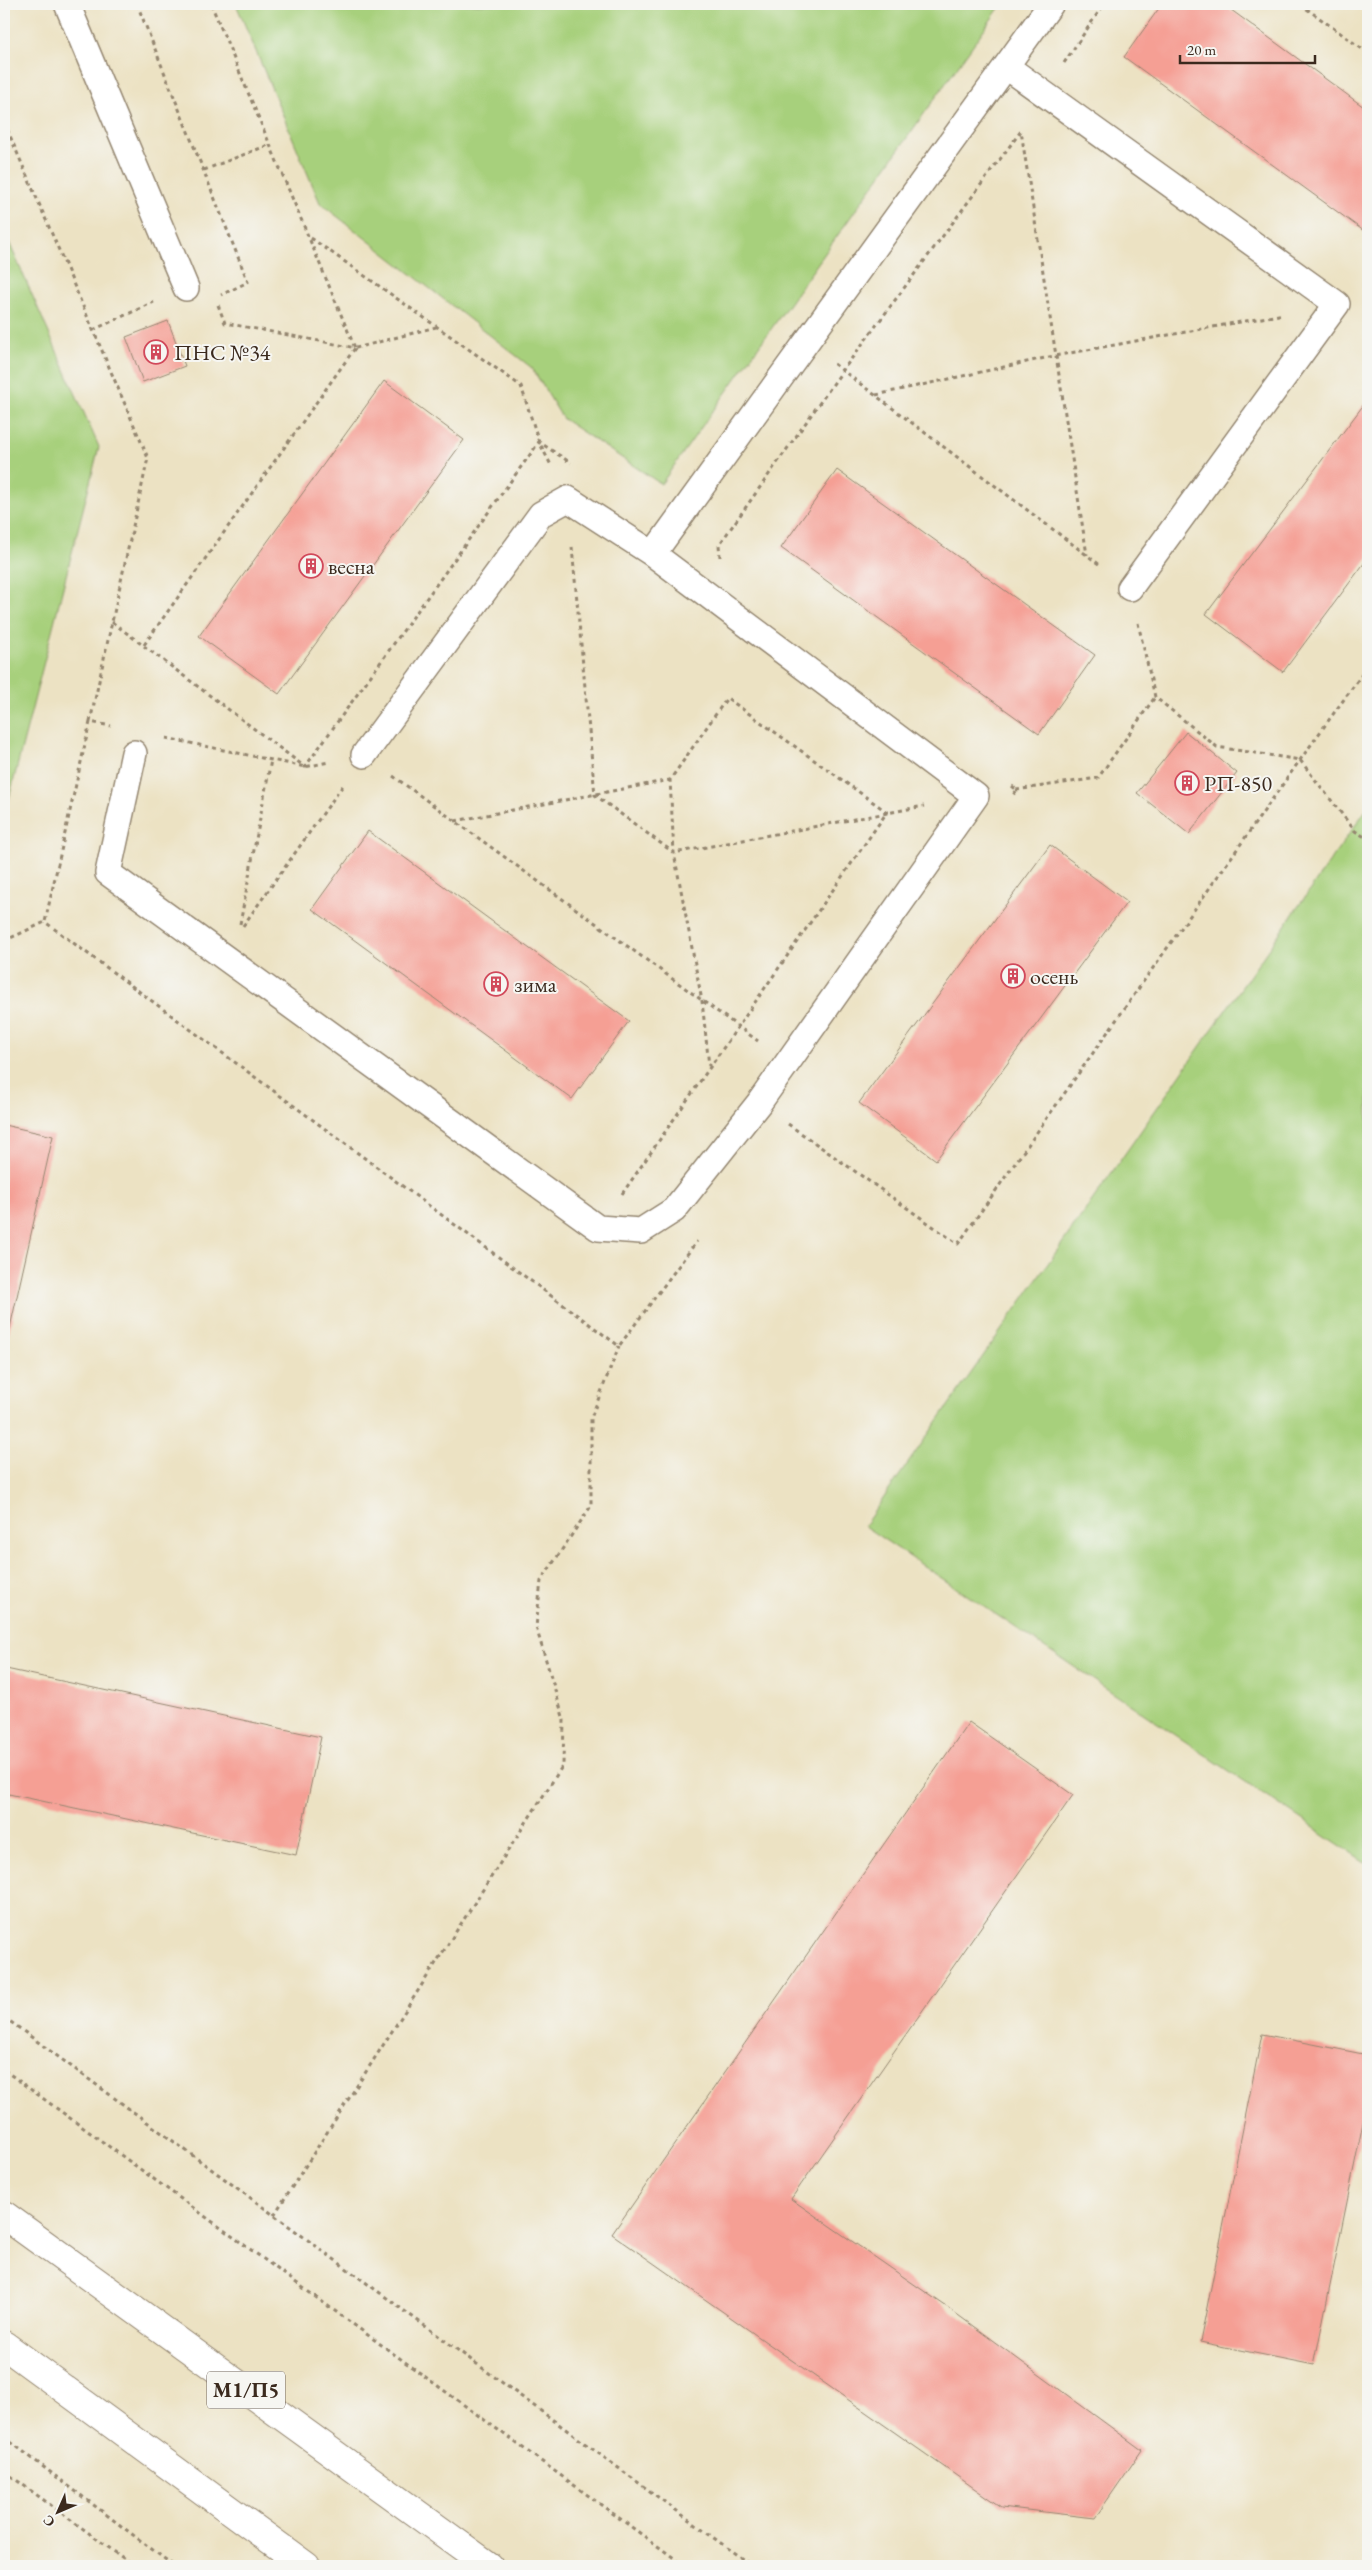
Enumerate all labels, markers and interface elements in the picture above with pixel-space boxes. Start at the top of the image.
scale bar [1180,32,1314,64]
text: 20 m [1187,40,1216,59]
place label: ПНС №34 [174,338,271,367]
building icon: ПНС №34 [143,339,169,365]
place label: весна [328,552,375,581]
building icon: весна [298,553,324,579]
place label: РП-850 [1204,769,1273,798]
building icon: РП-850 [1174,770,1200,796]
place label: осень [1030,962,1078,991]
building icon: осень [1000,963,1026,989]
place label: зима [514,970,557,999]
building icon: зима [483,971,509,997]
road number: М1/П5 [207,2372,285,2408]
north arrow [32,2488,82,2538]
text: С [39,2511,59,2531]

